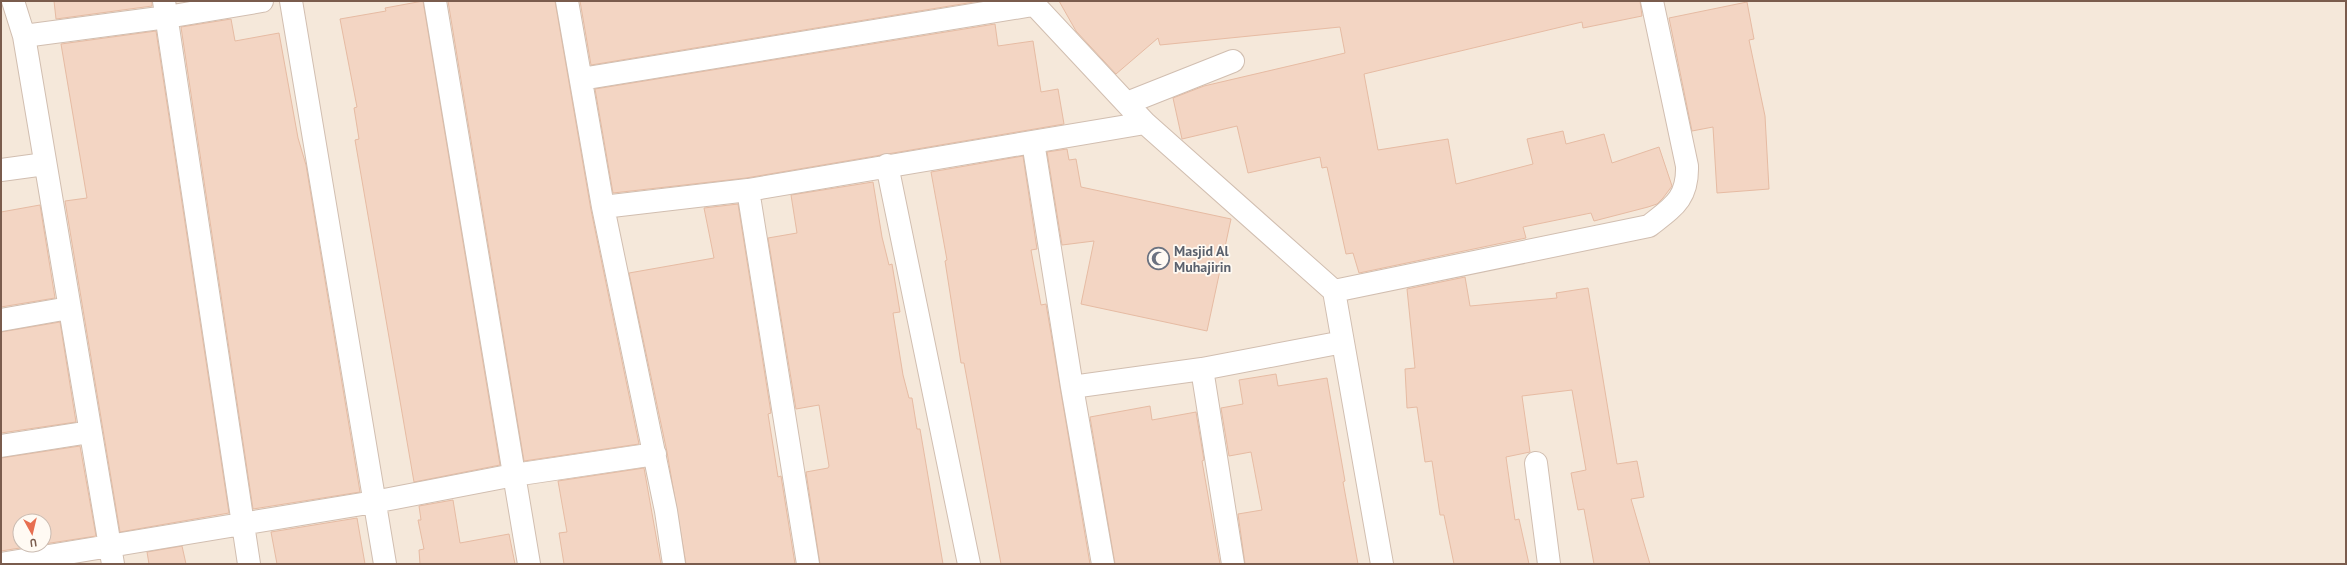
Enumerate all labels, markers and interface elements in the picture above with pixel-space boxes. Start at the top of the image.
place label: Masjid Al Muhajirin [1174,242,1231,276]
mosque icon: Masjid Al Muhajirin [1146,246,1172,272]
north arrow [12,513,52,553]
text: U [29,535,38,550]

